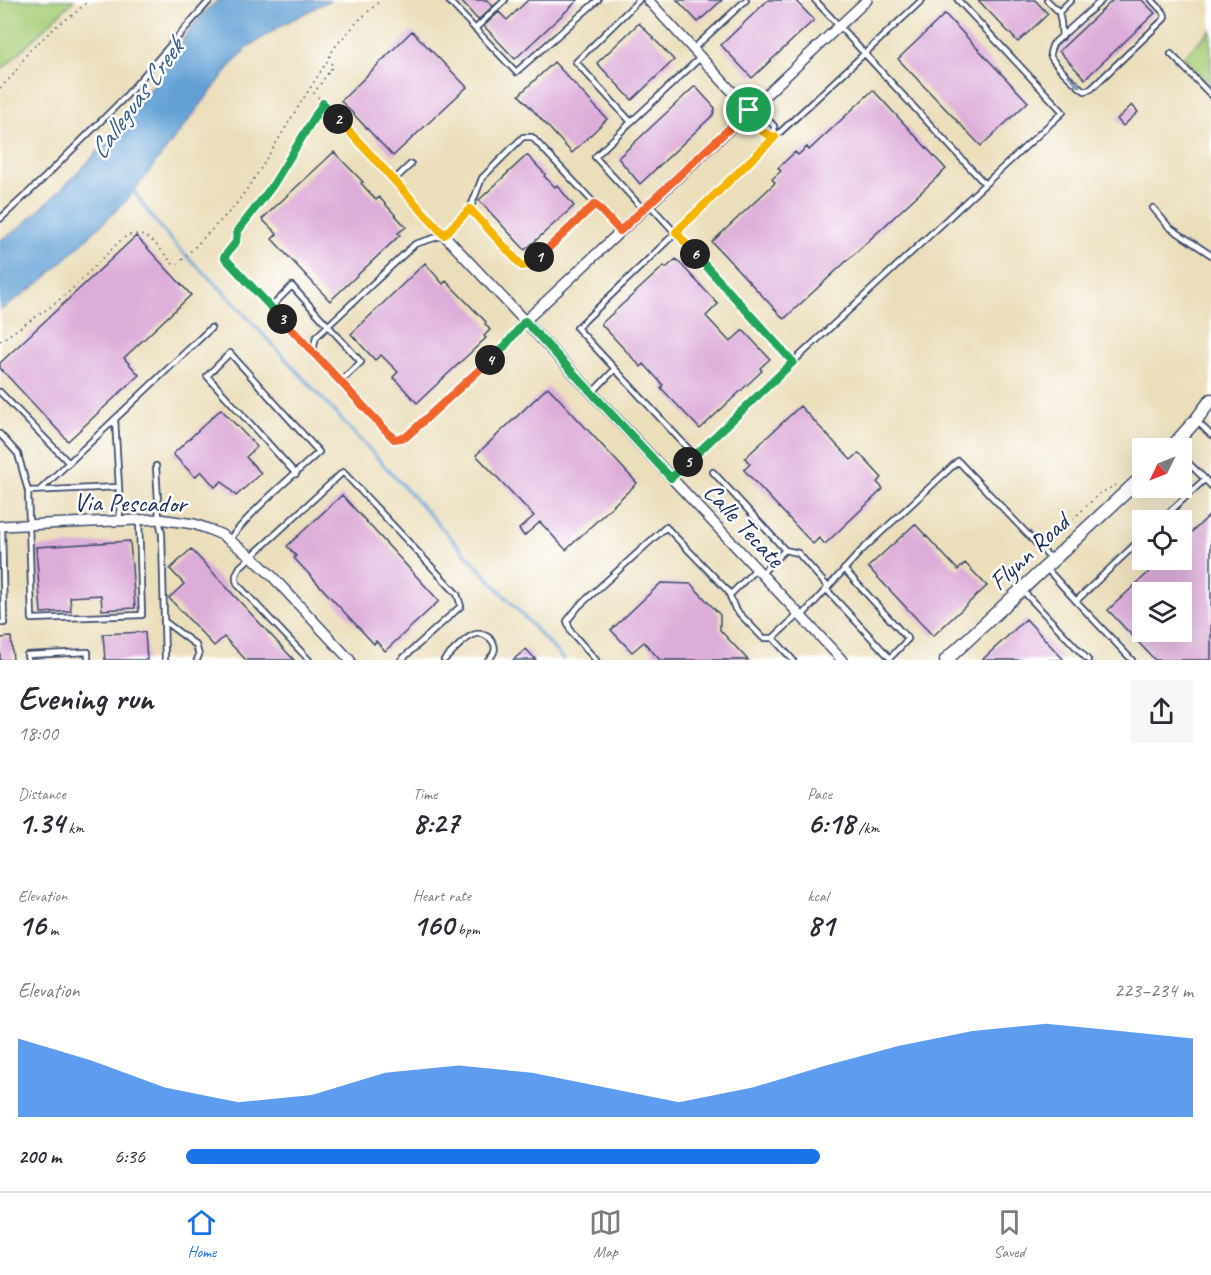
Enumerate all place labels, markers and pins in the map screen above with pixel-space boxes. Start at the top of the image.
pin [723,84,774,135]
pin: 2 [323,104,353,134]
pin: 6 [680,239,710,269]
pin: 1 [524,242,554,272]
pin: 3 [267,304,297,334]
pin: 4 [475,345,505,375]
pin: 5 [673,447,703,477]

